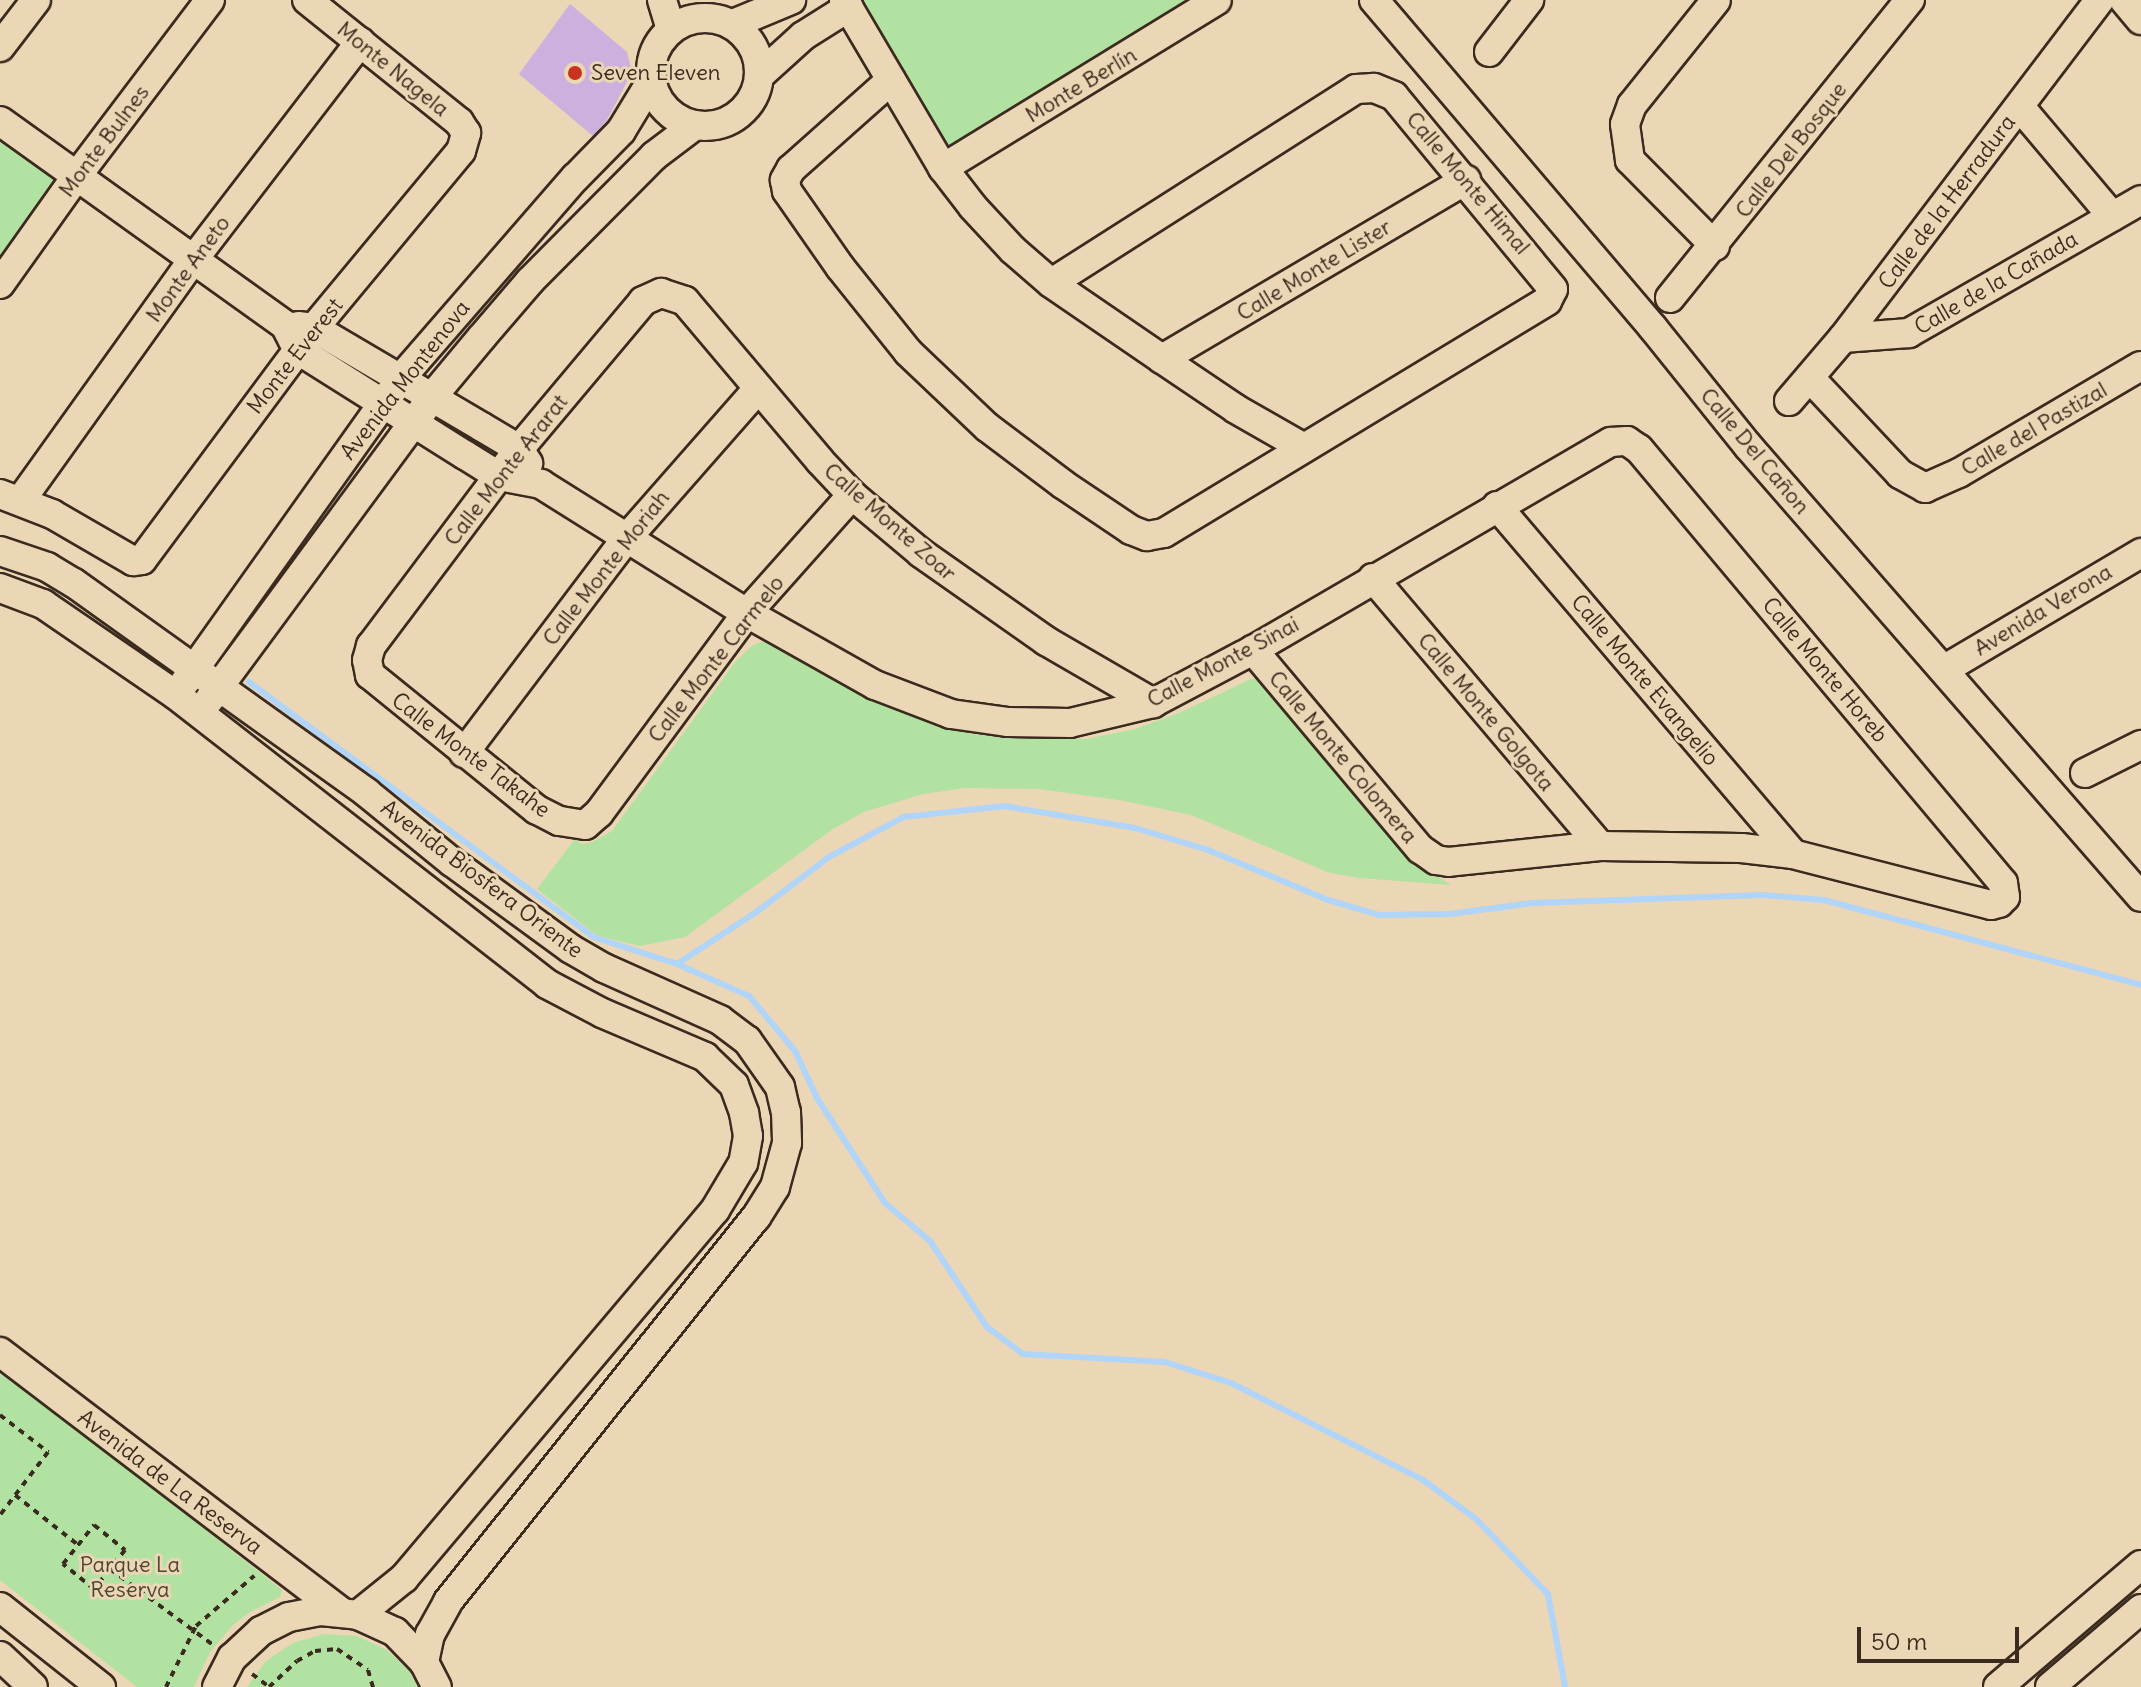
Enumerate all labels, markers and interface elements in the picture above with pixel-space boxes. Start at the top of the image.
street label: Monte Nagela [332,16,454,122]
street label: Monte Berlín [1021,42,1141,128]
place label: Seven Eleven [591,60,721,86]
marker: Seven Eleven [566,64,584,82]
street label: Calle Del Bosque [1730,77,1852,223]
street label: Monte Bulnes [53,80,155,202]
street label: Calle Monte Himal [1401,106,1535,260]
street label: Calle de la Herradura [1873,110,2021,294]
street label: Monte Aneto [140,211,236,327]
street label: Calle Monte Lister [1232,213,1396,327]
street label: Calle de la Cañada [1910,226,2082,340]
street label: Monte Everest [242,293,348,419]
street label: Avenida Montenova [335,295,475,465]
street label: Calle del Pastizal [1956,377,2112,481]
street label: Calle Del Cañon [1695,383,1815,519]
street label: Calle Monte Ararat [439,389,573,551]
street label: Calle Monte Zoar [818,457,962,587]
street label: Calle Monte Moriah [537,485,675,651]
street label: Avenida Verona [1969,558,2117,662]
street label: Calle Monte Carmelo [643,570,789,748]
street label: Calle Monte Evangelio [1566,589,1724,771]
street label: Calle Monte Horeb [1757,592,1893,748]
street label: Calle Monte Sinai [1143,611,1303,713]
street label: Calle Monte Golgota [1412,628,1560,796]
street label: Calle Monte Colomera [1263,665,1423,849]
street label: Calle Monte Takahe [387,687,555,823]
street label: Avenida Biosfera Oriente [376,794,588,964]
street label: Avenida de La Reserva [73,1404,267,1560]
park label: Parque La Reserva [80,1551,180,1602]
scale bar [1861,1611,2023,1661]
text: 50 m [1871,1626,1927,1656]

